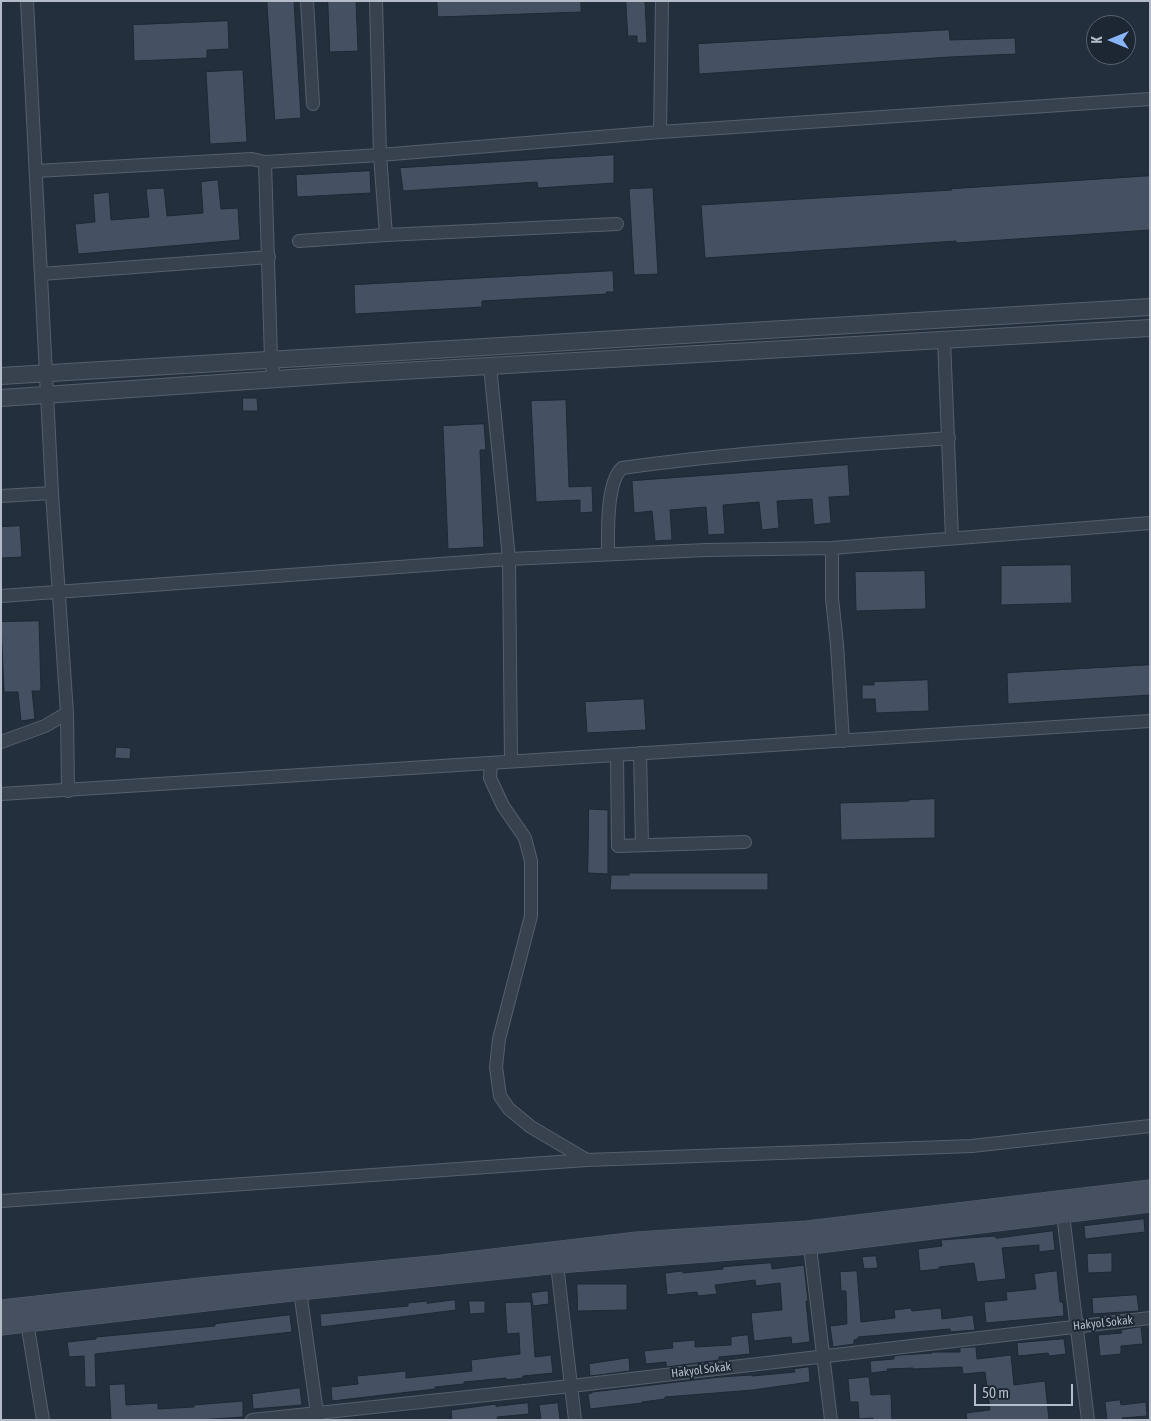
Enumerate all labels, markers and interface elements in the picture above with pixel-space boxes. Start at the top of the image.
north arrow [1086,15,1136,65]
text: K [1089,37,1105,43]
street label: Hakyol Sokak [1072,1313,1134,1333]
street label: Hakyol Sokak [670,1359,732,1381]
scale bar [976,1374,1075,1406]
text: 50 m [982,1384,1009,1401]

